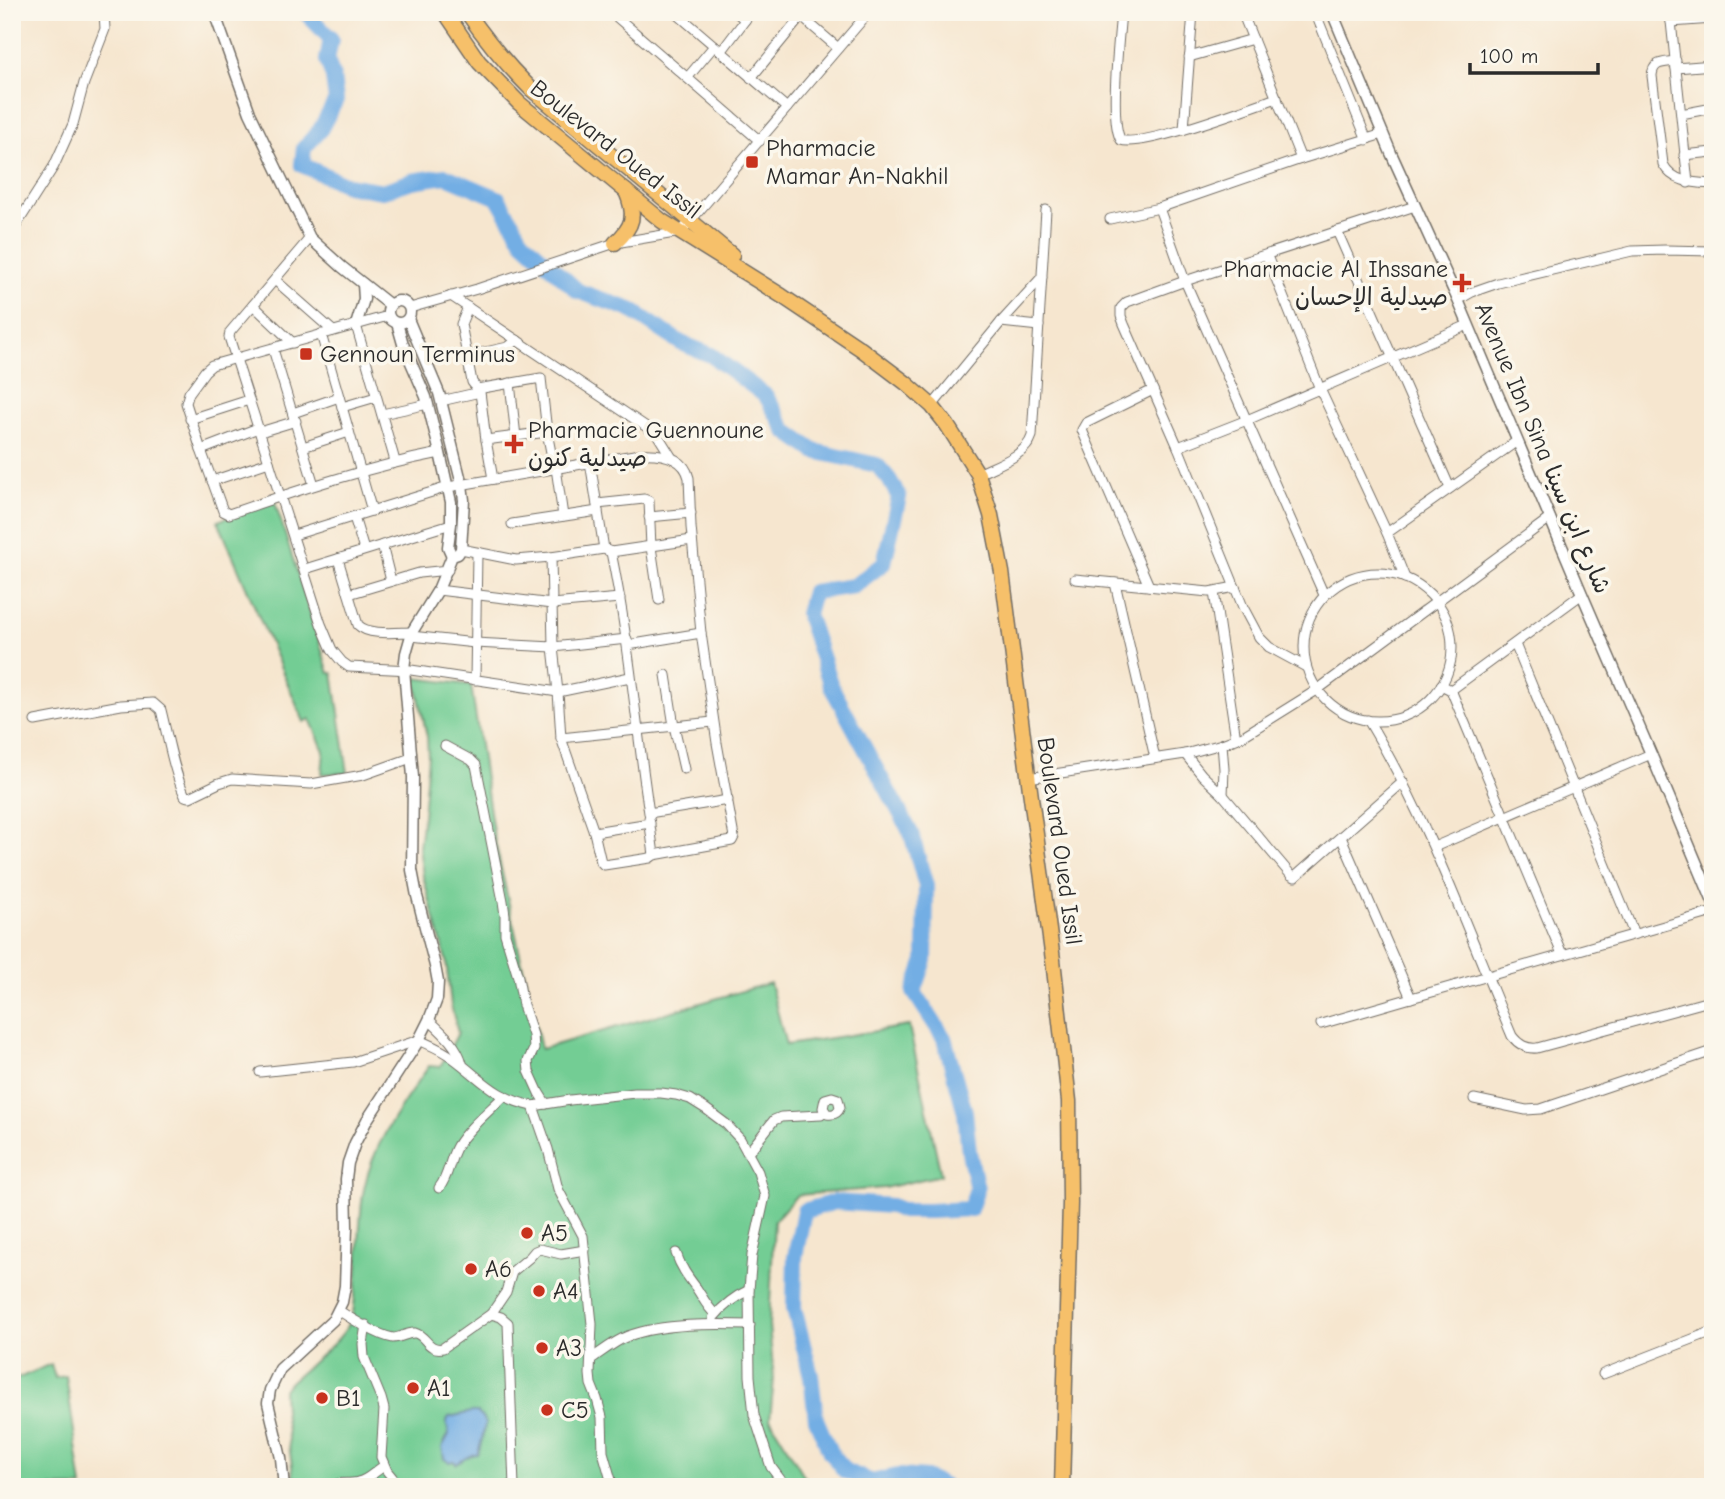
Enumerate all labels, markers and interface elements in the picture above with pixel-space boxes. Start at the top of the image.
scale bar [1470,32,1597,76]
text: 100 m [1480,44,1538,68]
street label: Boulevard Oued Issil [525,74,707,224]
place label: Pharmacie Mamar An-Nakhil [766,134,949,190]
marker: Pharmacie Mamar An-Nakhil [744,154,760,170]
place label: Pharmacie Al Ihssane صيدلية الإحسان [1223,255,1448,312]
marker: Pharmacie Al Ihssane صيدلية الإحسان [1454,275,1470,291]
street label: Avenue Ibn Sina شارع ابن سينا [1466,298,1617,599]
place label: Gennoun Terminus [320,340,515,368]
marker: Gennoun Terminus [298,346,314,362]
place label: Pharmacie Guennoune صيدلية كنون [528,416,764,474]
marker: Pharmacie Guennoune صيدلية كنون [506,436,522,452]
street label: Boulevard Oued Issil [1032,735,1088,947]
place label: A5 [541,1219,568,1247]
marker: A5 [519,1225,535,1241]
place label: A6 [485,1255,512,1283]
marker: A6 [463,1261,479,1277]
place label: A4 [553,1277,579,1305]
marker: A4 [531,1283,547,1299]
place label: A3 [556,1334,582,1362]
marker: A3 [534,1340,550,1356]
place label: A1 [427,1374,450,1402]
marker: A1 [405,1380,421,1396]
place label: B1 [336,1384,360,1412]
marker: B1 [314,1390,330,1406]
place label: C5 [561,1396,589,1424]
marker: C5 [539,1402,555,1418]

